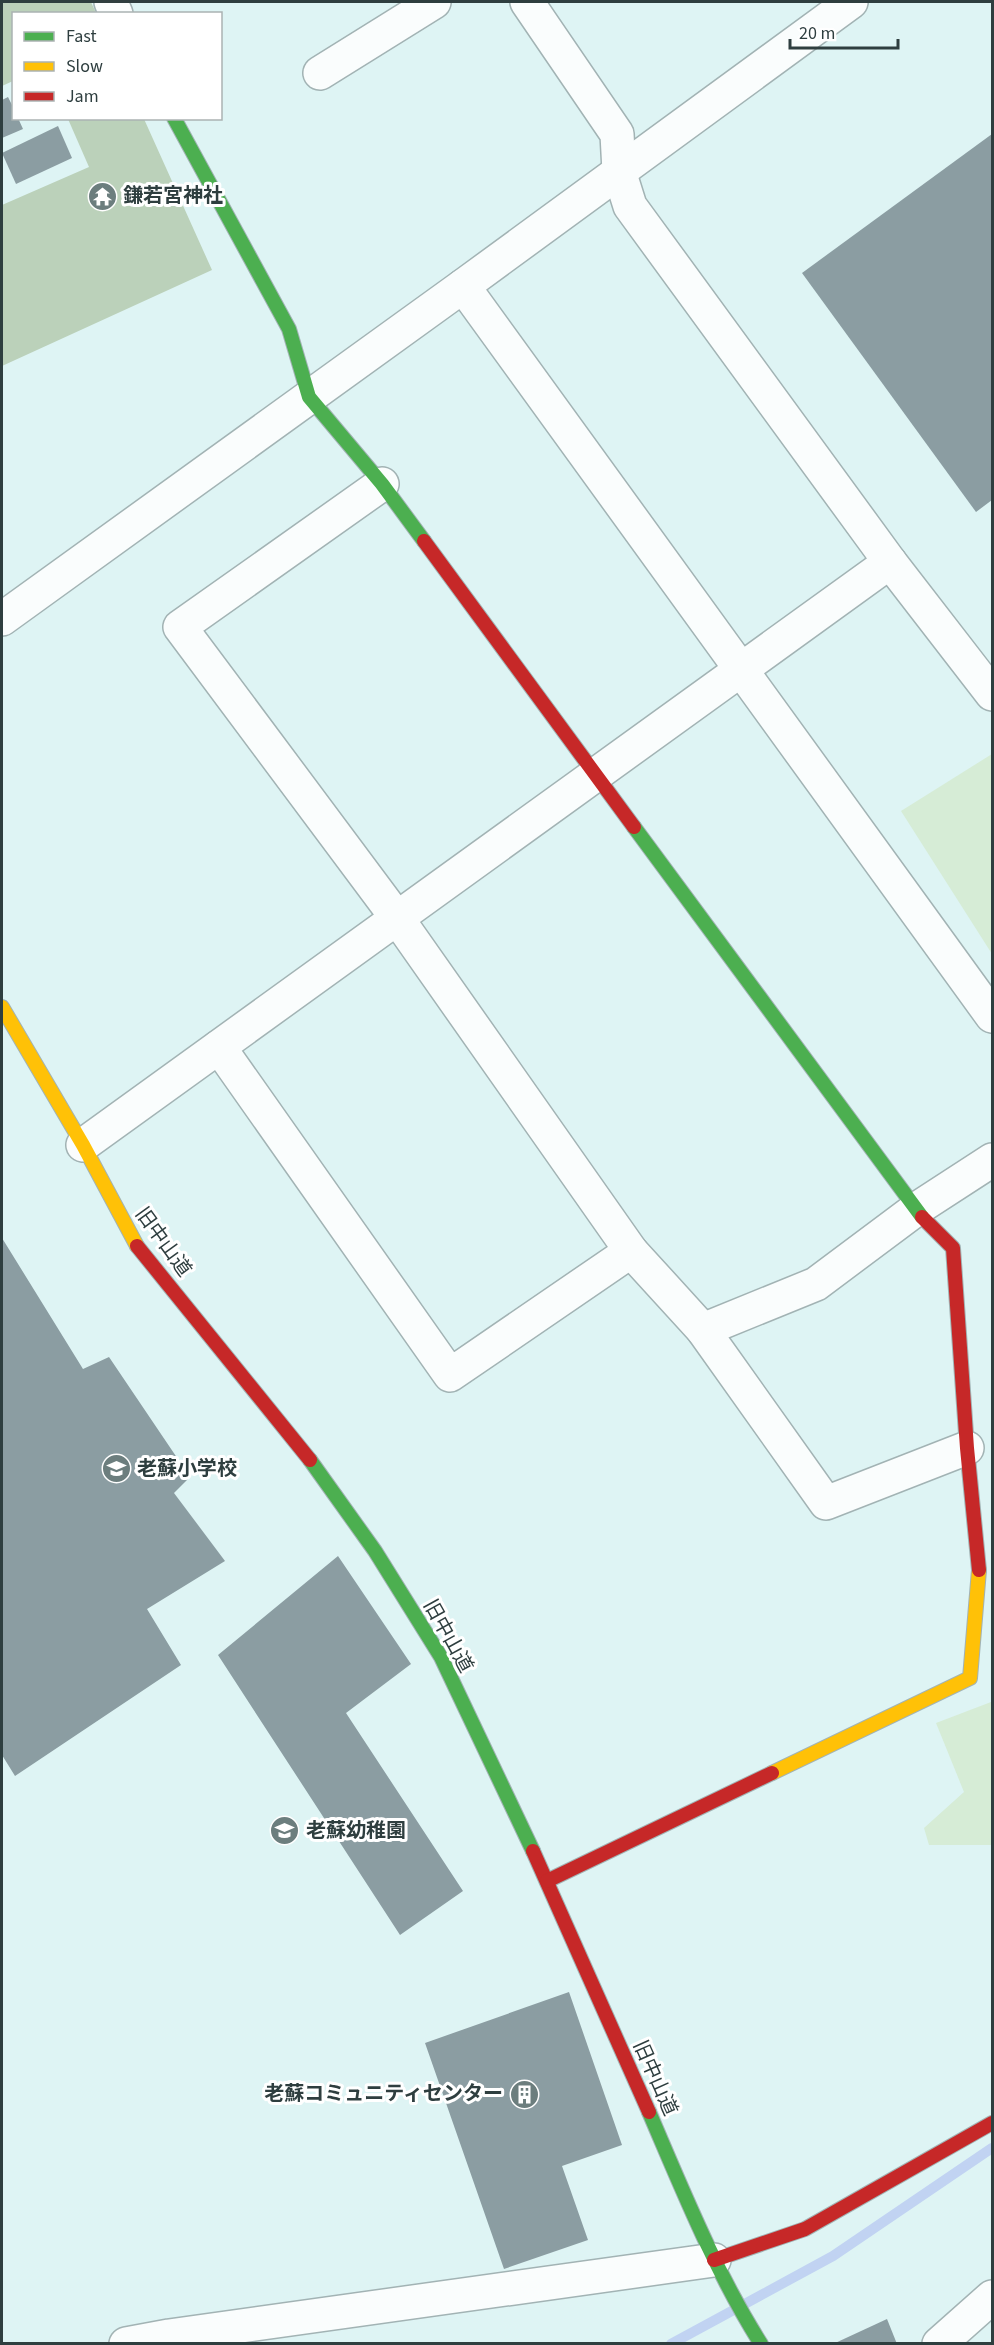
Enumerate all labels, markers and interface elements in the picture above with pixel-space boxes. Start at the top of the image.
legend [12,12,222,120]
scale bar [790,12,898,50]
text: 20 m [799,21,835,46]
text: Fast [66,24,97,49]
text: Slow [66,54,103,79]
text: Jam [66,84,99,109]
temple icon: 鎌若宮神社 [86,180,118,212]
place label: 鎌若宮神社 [123,182,223,210]
street label: 旧中山道 [128,1201,198,1283]
school or university icon: 老蘇小学校 [100,1453,132,1485]
place label: 老蘇小学校 [137,1455,237,1483]
street label: 旧中山道 [416,1594,480,1678]
school or university icon: 老蘇幼稚園 [269,1815,301,1847]
place label: 老蘇幼稚園 [306,1817,406,1845]
street label: 旧中山道 [626,2036,684,2120]
building icon: 老蘇コミュニティセンター [508,2078,540,2110]
place label: 老蘇コミュニティセンター [264,2080,503,2108]

